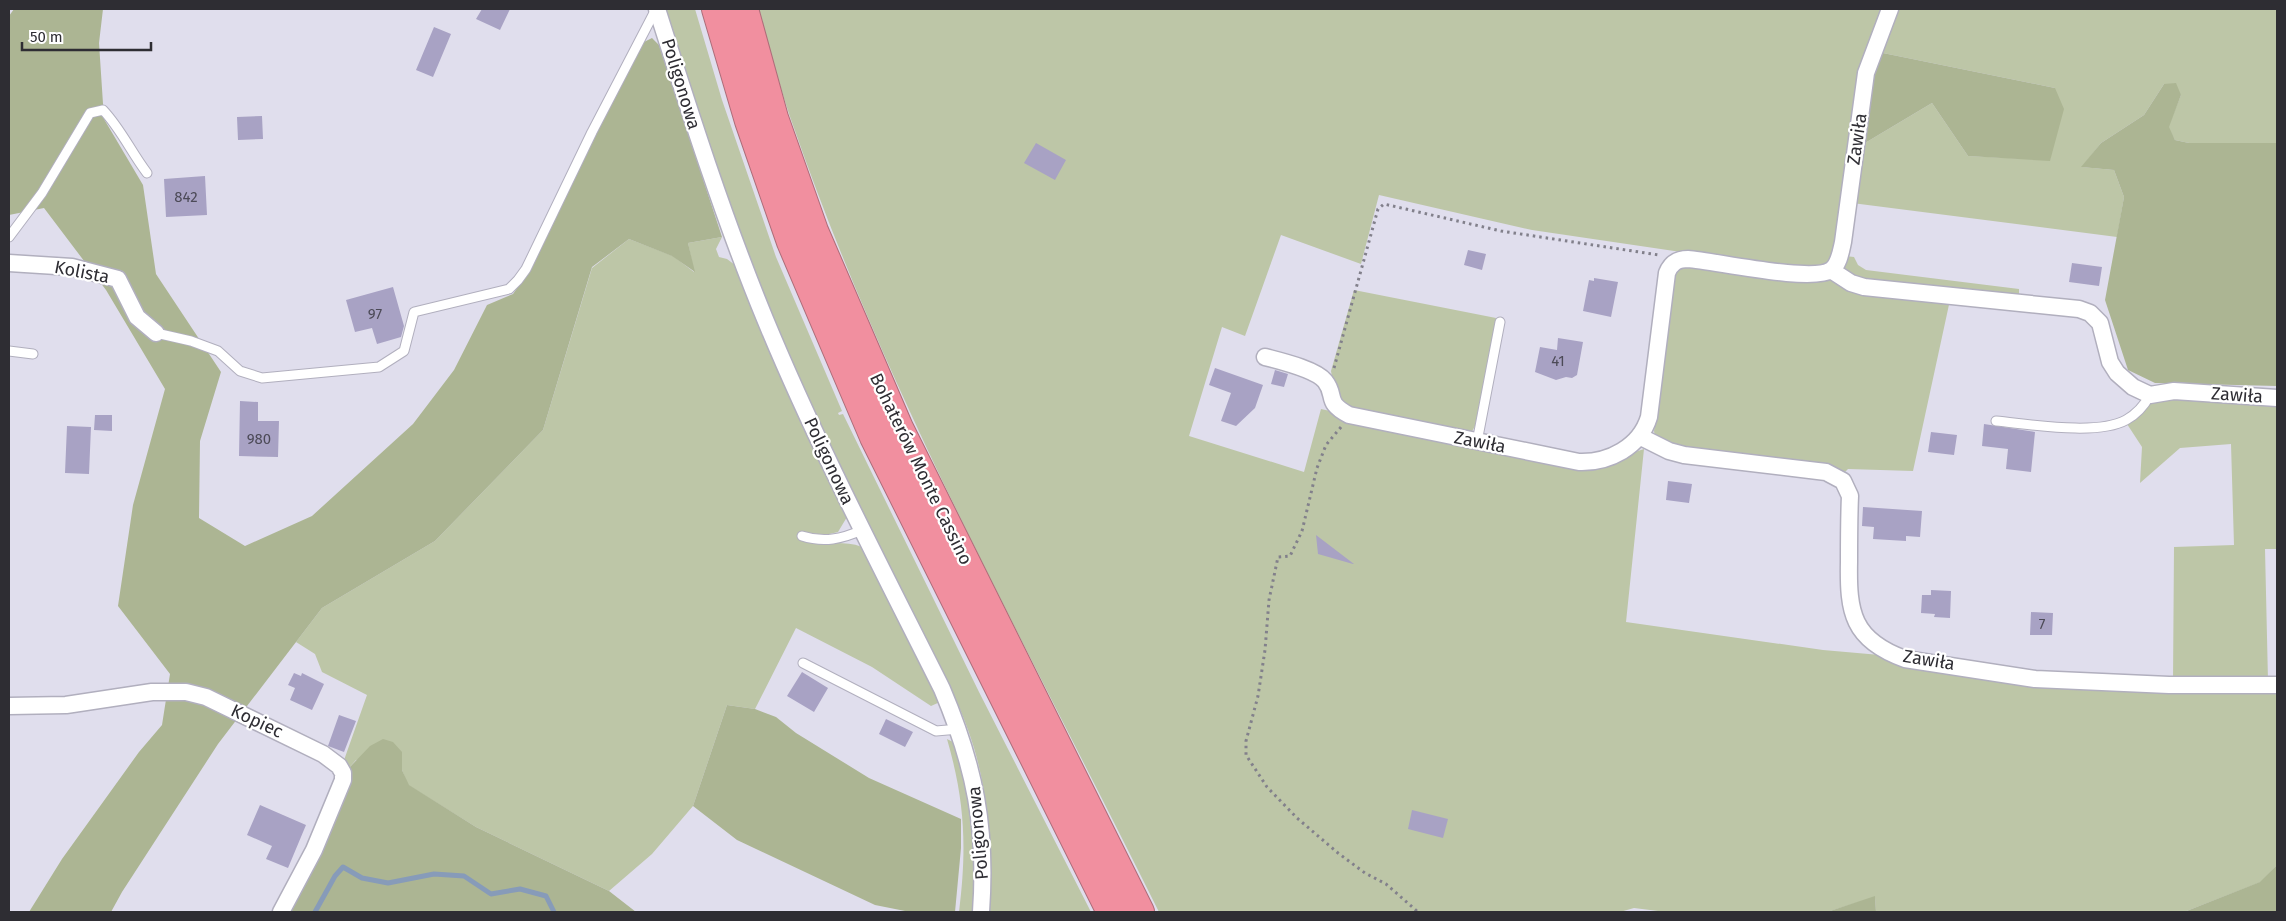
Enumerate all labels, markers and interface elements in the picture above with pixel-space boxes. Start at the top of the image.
scale bar [22,20,151,52]
text: 50 m [30,28,63,46]
street label: Poligonowa [657,36,705,132]
street label: Zawiła [1842,112,1872,166]
house number: 842 [174,188,198,206]
street label: Kolista [53,256,111,288]
house number: 97 [368,305,382,323]
house number: 41 [1551,352,1565,370]
street label: Bohaterów Monte Cassino [865,370,977,568]
street label: Zawiła [2210,382,2264,408]
street label: Poligonowa [799,414,859,508]
street label: Zawiła [1452,426,1508,458]
house number: 980 [247,430,271,448]
house number: 7 [2039,615,2046,633]
street label: Zawiła [1902,645,1956,675]
street label: Kopiec [227,699,287,743]
street label: Poligonowa [963,785,993,881]

